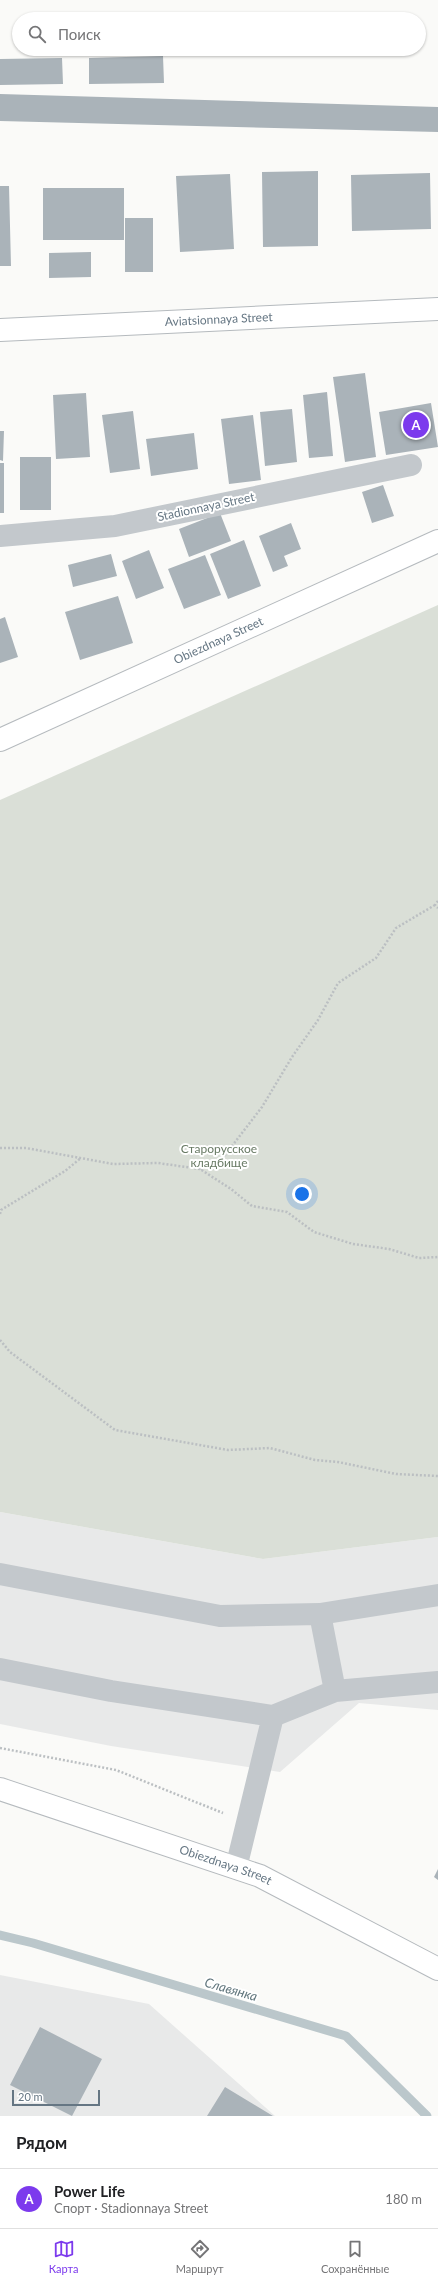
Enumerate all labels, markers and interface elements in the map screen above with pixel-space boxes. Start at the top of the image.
search box [12,12,426,56]
icon: search [26,23,48,45]
text: Поиск [58,25,101,43]
street label: Aviatsionnaya Street [164,309,274,329]
pin: A [403,410,429,440]
street label: Stadionnaya Street [156,489,256,524]
street label: Obiezdnaya Street [171,613,266,667]
park label: Старорусское кладбище [181,1141,257,1170]
your location [292,1184,312,1204]
street label: Obiezdnaya Street [178,1842,275,1888]
water label: Славянка [203,1974,259,2004]
scale bar [12,2088,100,2107]
text: 20 m [18,2090,43,2103]
text: Рядом [16,2132,67,2153]
text: Power Life [54,2182,125,2200]
text: A [24,2191,34,2207]
text: 180 m [385,2191,422,2207]
text: Спорт · Stadionnaya Street [54,2200,208,2216]
tab: Карта [49,2238,78,2275]
tab: Маршрут [176,2238,224,2275]
tab: Сохранённые [321,2238,389,2275]

